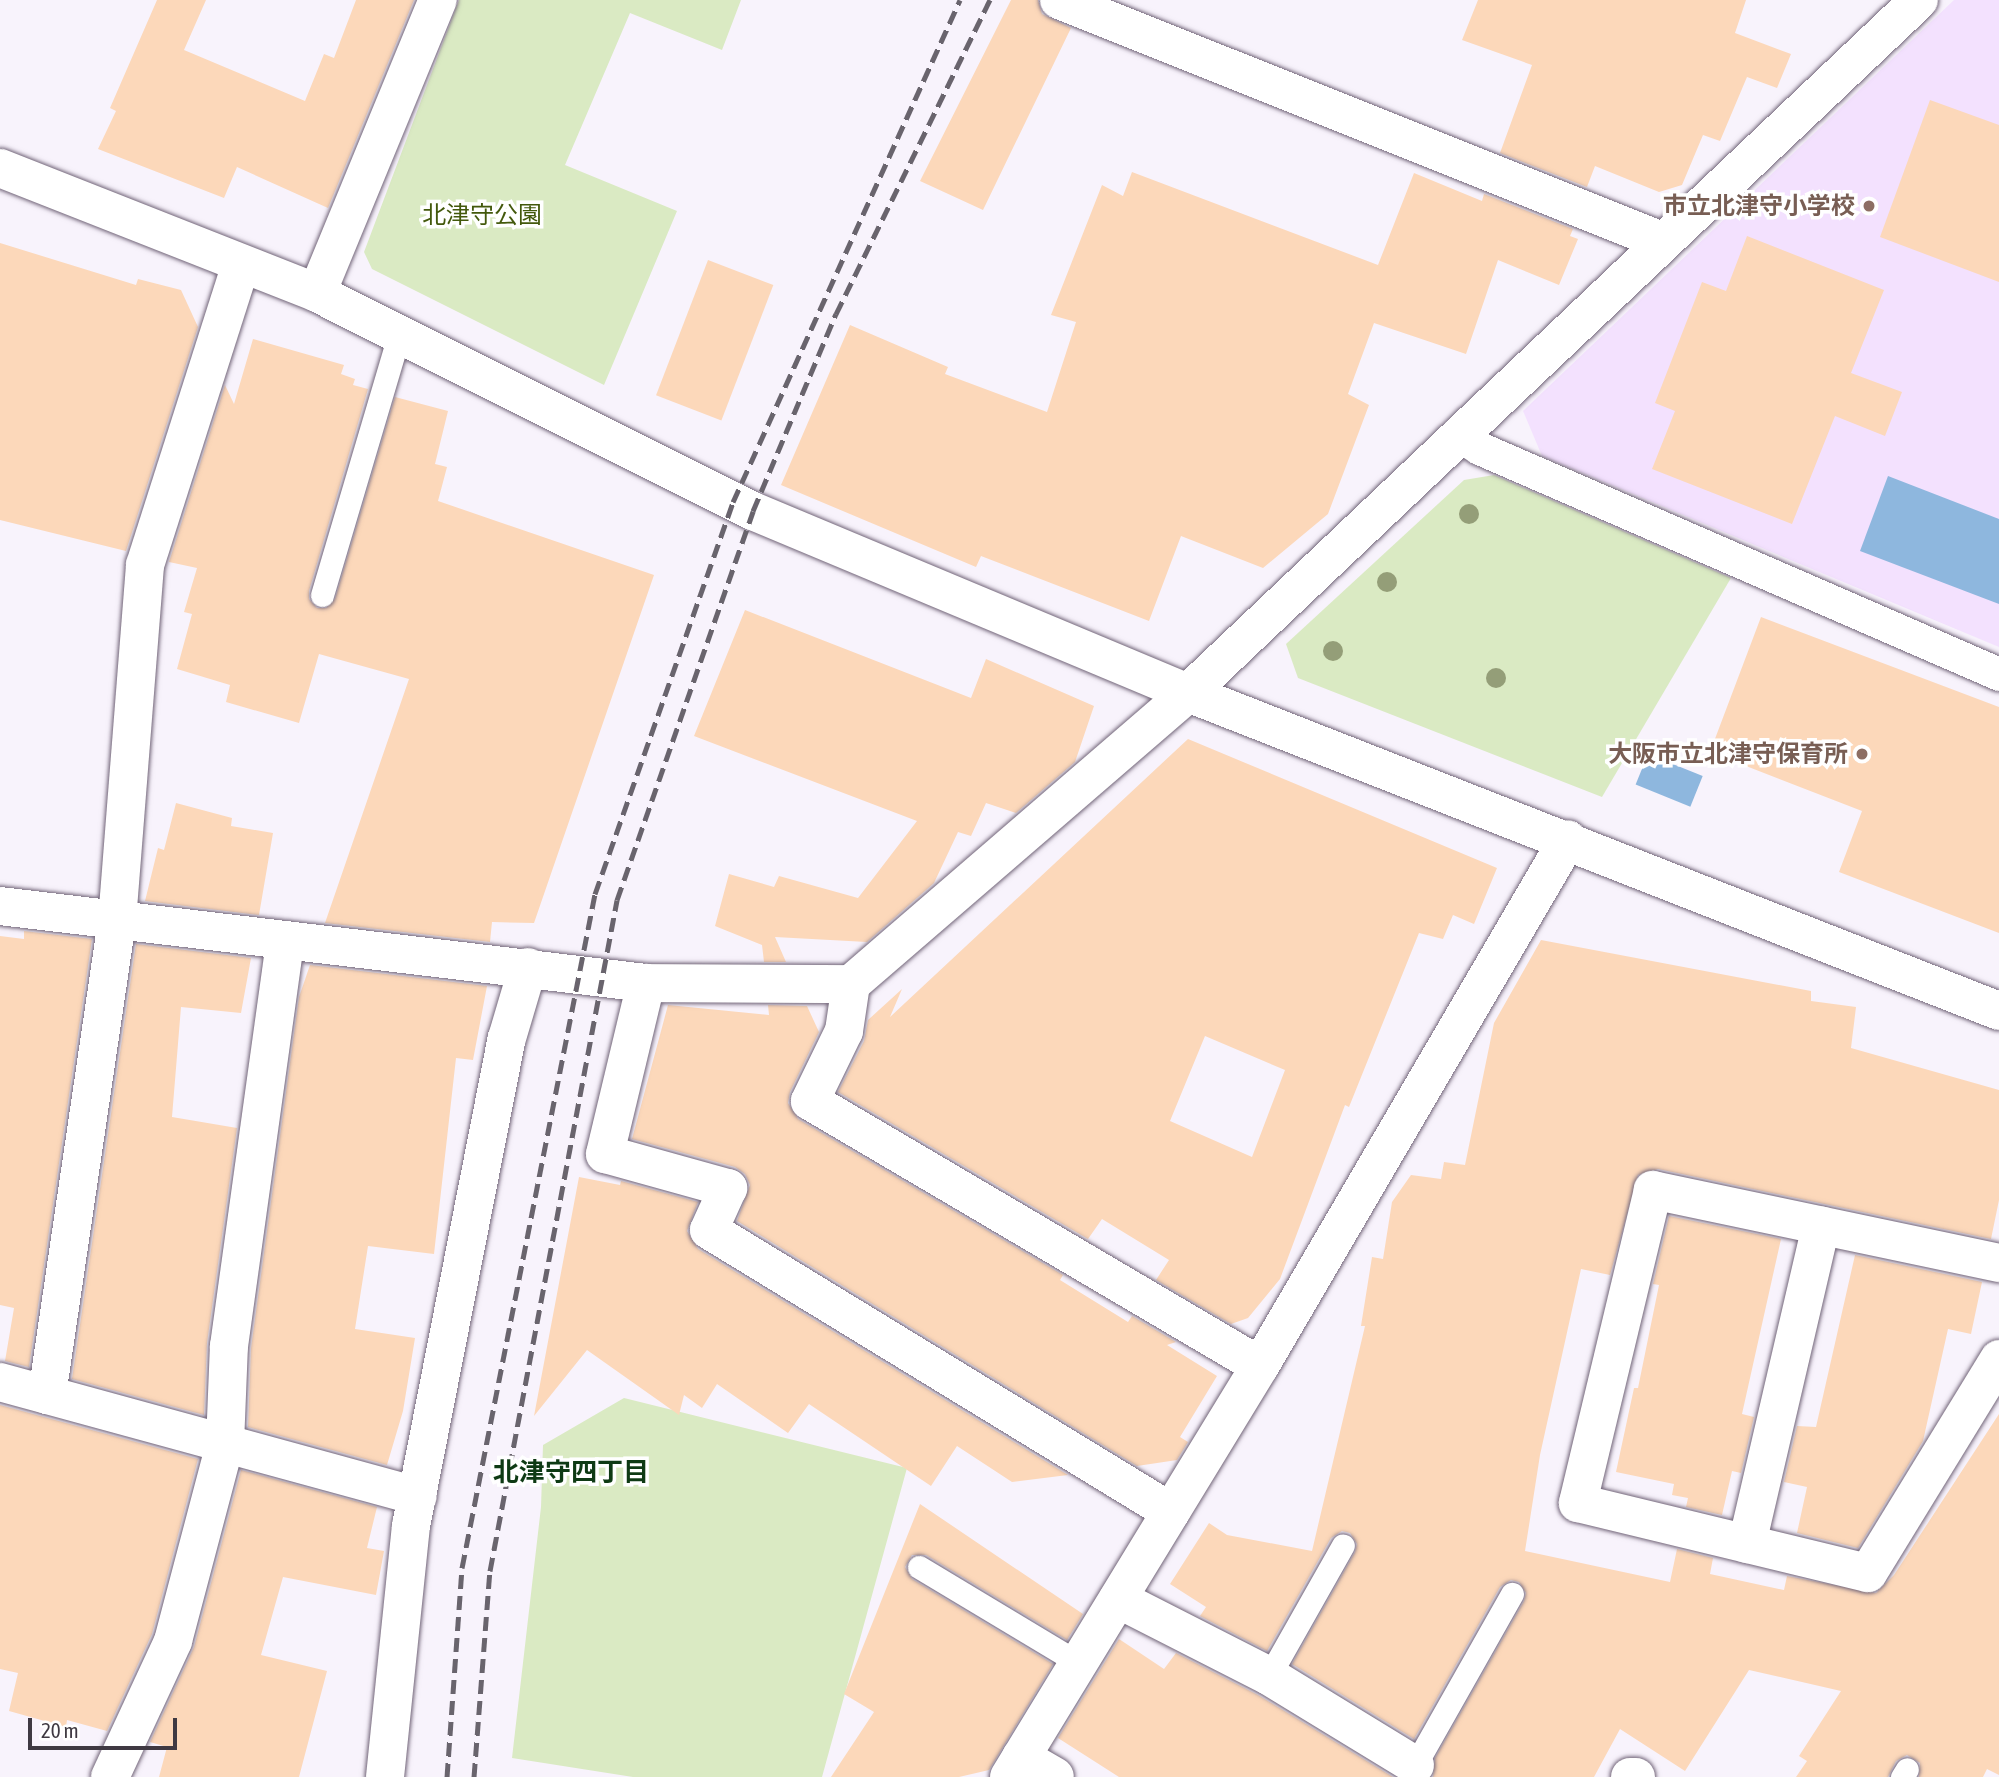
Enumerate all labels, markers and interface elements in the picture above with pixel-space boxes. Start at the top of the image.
place label: 市立北津守小学校 [1663,192,1855,220]
marker: 市立北津守小学校 [1861,198,1877,214]
park label: 北津守公園 [422,201,542,229]
place label: 大阪市立北津守保育所 [1608,740,1848,768]
marker: 大阪市立北津守保育所 [1854,746,1870,762]
district label: 北津守四丁目 [493,1457,649,1489]
scale bar [32,1704,180,1748]
text: 20 m [41,1718,79,1742]

